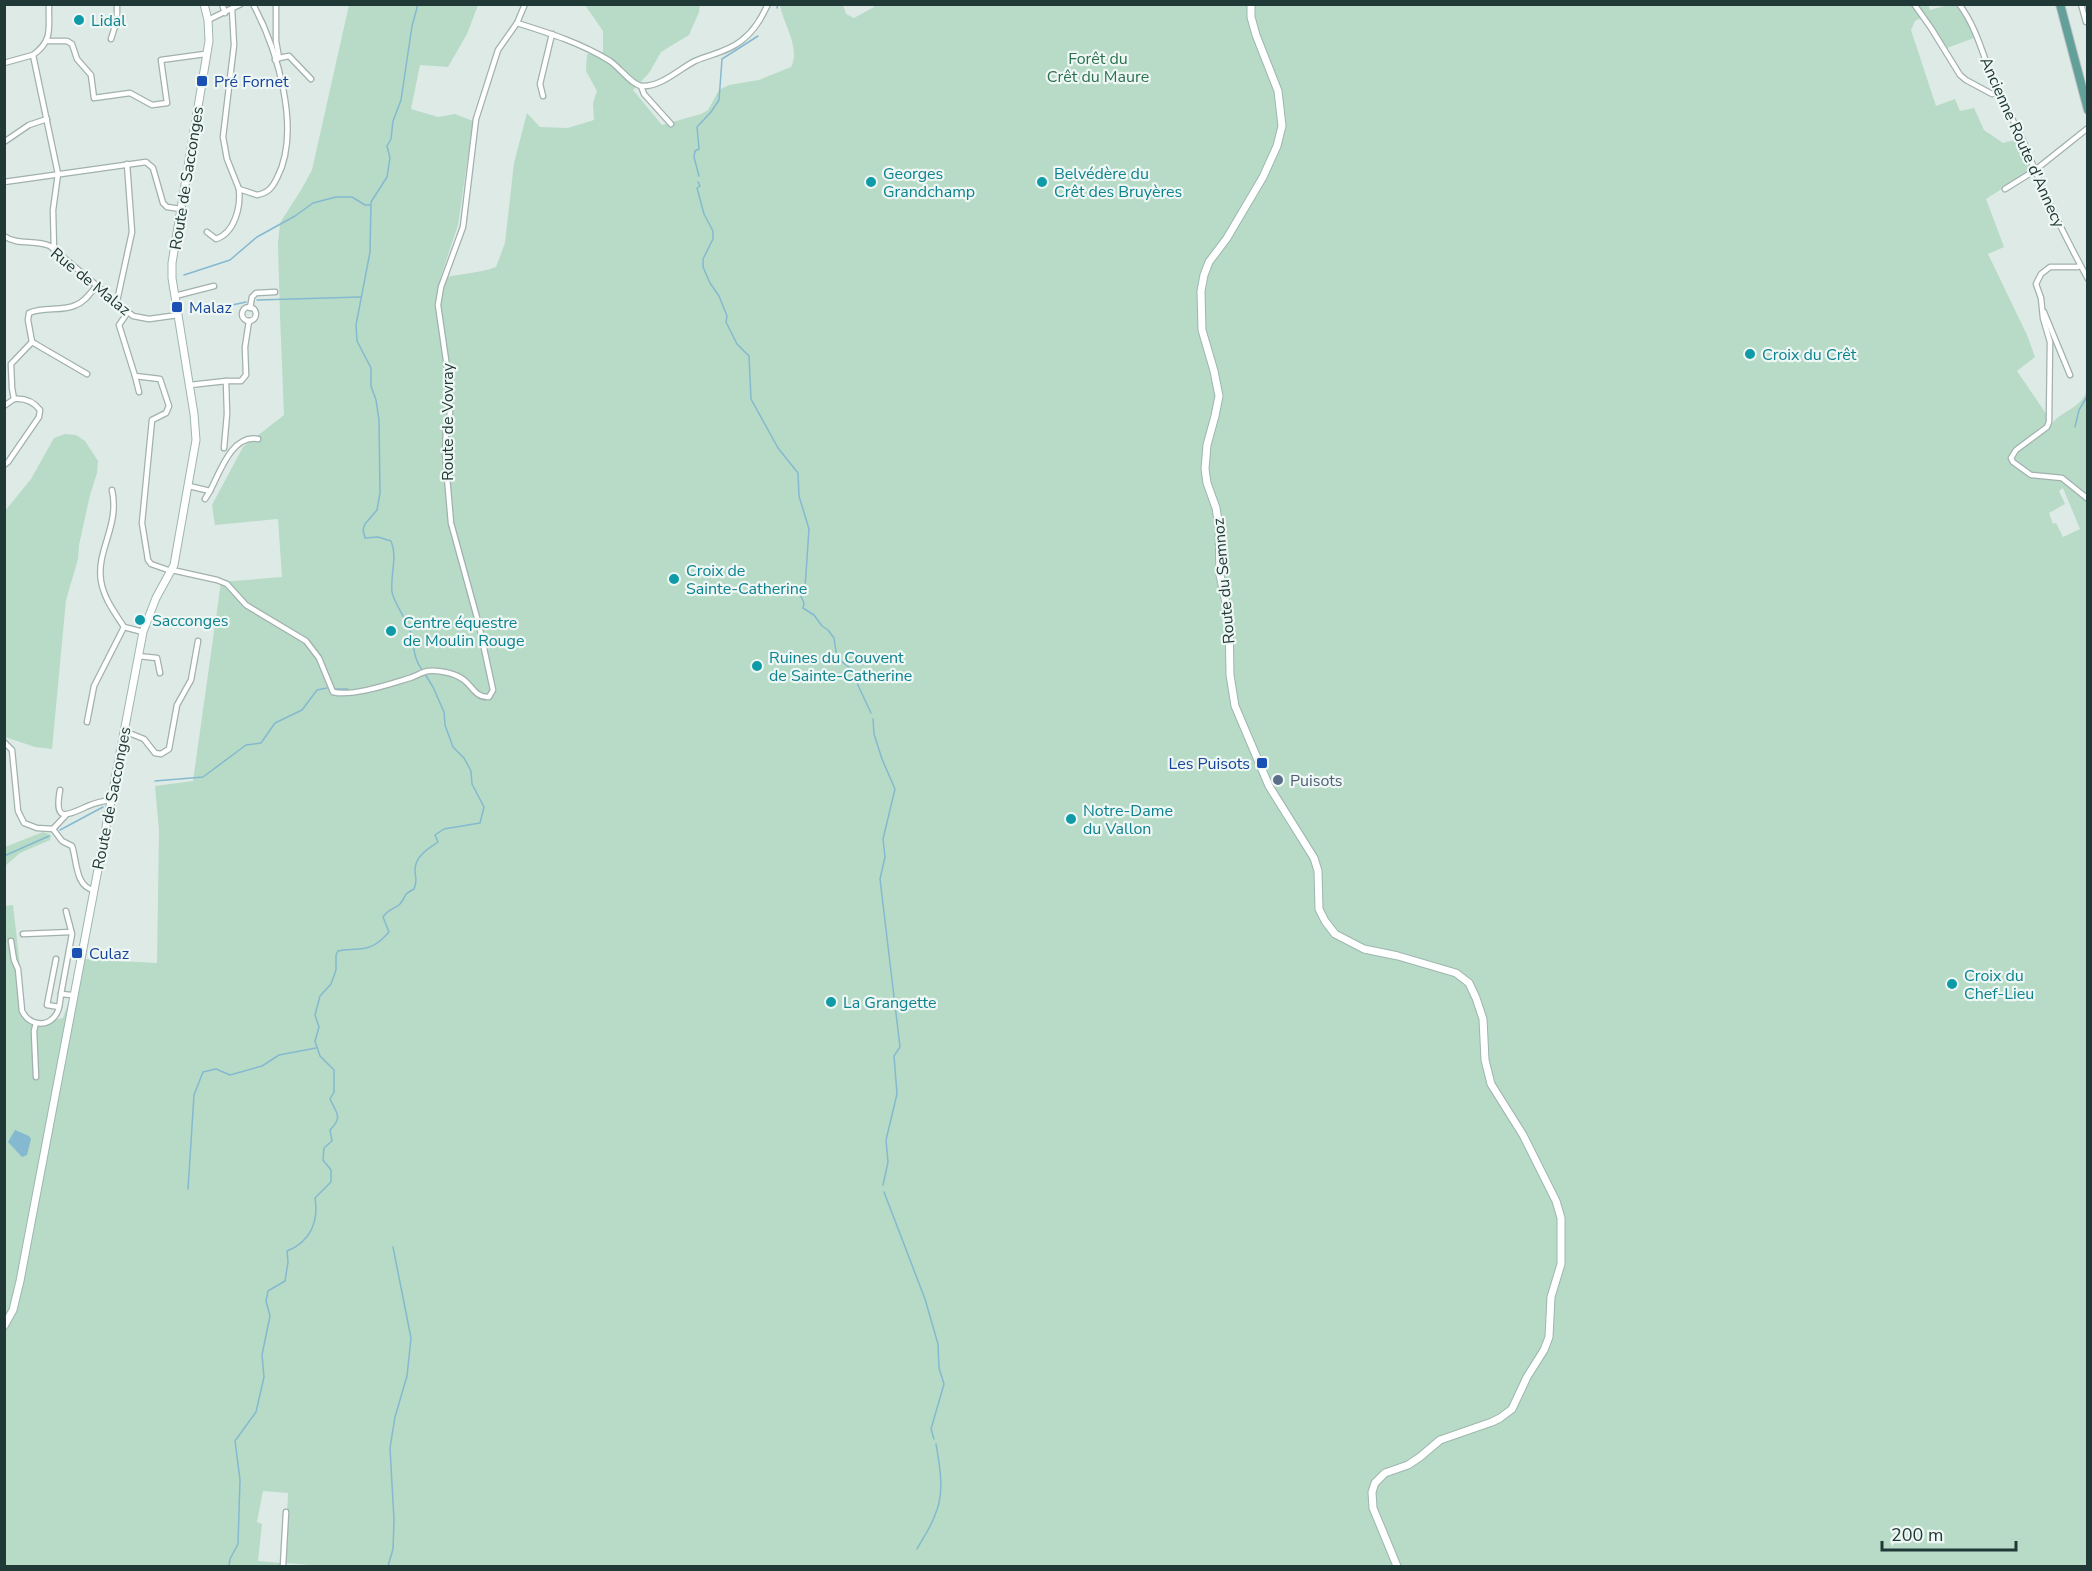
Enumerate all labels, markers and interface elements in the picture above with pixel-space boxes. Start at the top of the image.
place label: Lidal [91,10,126,32]
marker: Lidal [72,13,86,27]
park label: Forêt du Crêt du Maure [1047,48,1149,88]
street label: Ancienne Route d'Annecy [1974,54,2070,232]
place label: Pré Fornet [214,71,289,93]
marker: Pré Fornet [195,74,209,88]
street label: Route de Sacconges [165,105,209,251]
place label: Georges Grandchamp [883,163,975,203]
place label: Belvédère du Crêt des Bruyères [1054,163,1182,203]
marker: Georges Grandchamp [864,175,878,189]
marker: Belvédère du Crêt des Bruyères [1035,175,1049,189]
street label: Rue de Malaz [46,243,135,321]
place label: Malaz [189,297,232,319]
marker: Malaz [170,300,184,314]
place label: Croix du Crêt [1762,344,1857,366]
marker: Croix du Crêt [1743,347,1757,361]
street label: Route de Vovray [437,362,459,481]
street label: Route du Semnoz [1208,517,1240,645]
place label: Croix de Sainte-Catherine [686,560,807,600]
marker: Croix de Sainte-Catherine [667,572,681,586]
place label: Sacconges [152,610,228,632]
place label: Centre équestre de Moulin Rouge [403,612,524,652]
marker: Sacconges [133,613,147,627]
marker: Centre équestre de Moulin Rouge [384,624,398,638]
place label: Ruines du Couvent de Sainte-Catherine [769,647,912,687]
marker: Ruines du Couvent de Sainte-Catherine [750,659,764,673]
street label: Route de Sacconges [87,725,137,871]
place label: Les Puisots [1169,753,1250,775]
marker: Les Puisots [1255,756,1269,770]
place label: Puisots [1290,770,1343,792]
marker: Puisots [1271,773,1285,787]
place label: Notre-Dame du Vallon [1083,800,1173,840]
marker: Notre-Dame du Vallon [1064,812,1078,826]
place label: Culaz [89,943,129,965]
marker: Culaz [70,946,84,960]
place label: Croix du Chef-Lieu [1964,965,2034,1005]
marker: Croix du Chef-Lieu [1945,977,1959,991]
place label: La Grangette [843,992,936,1014]
marker: La Grangette [824,995,838,1009]
scale bar [1882,1514,2016,1552]
text: 200 m [1891,1523,1943,1547]

